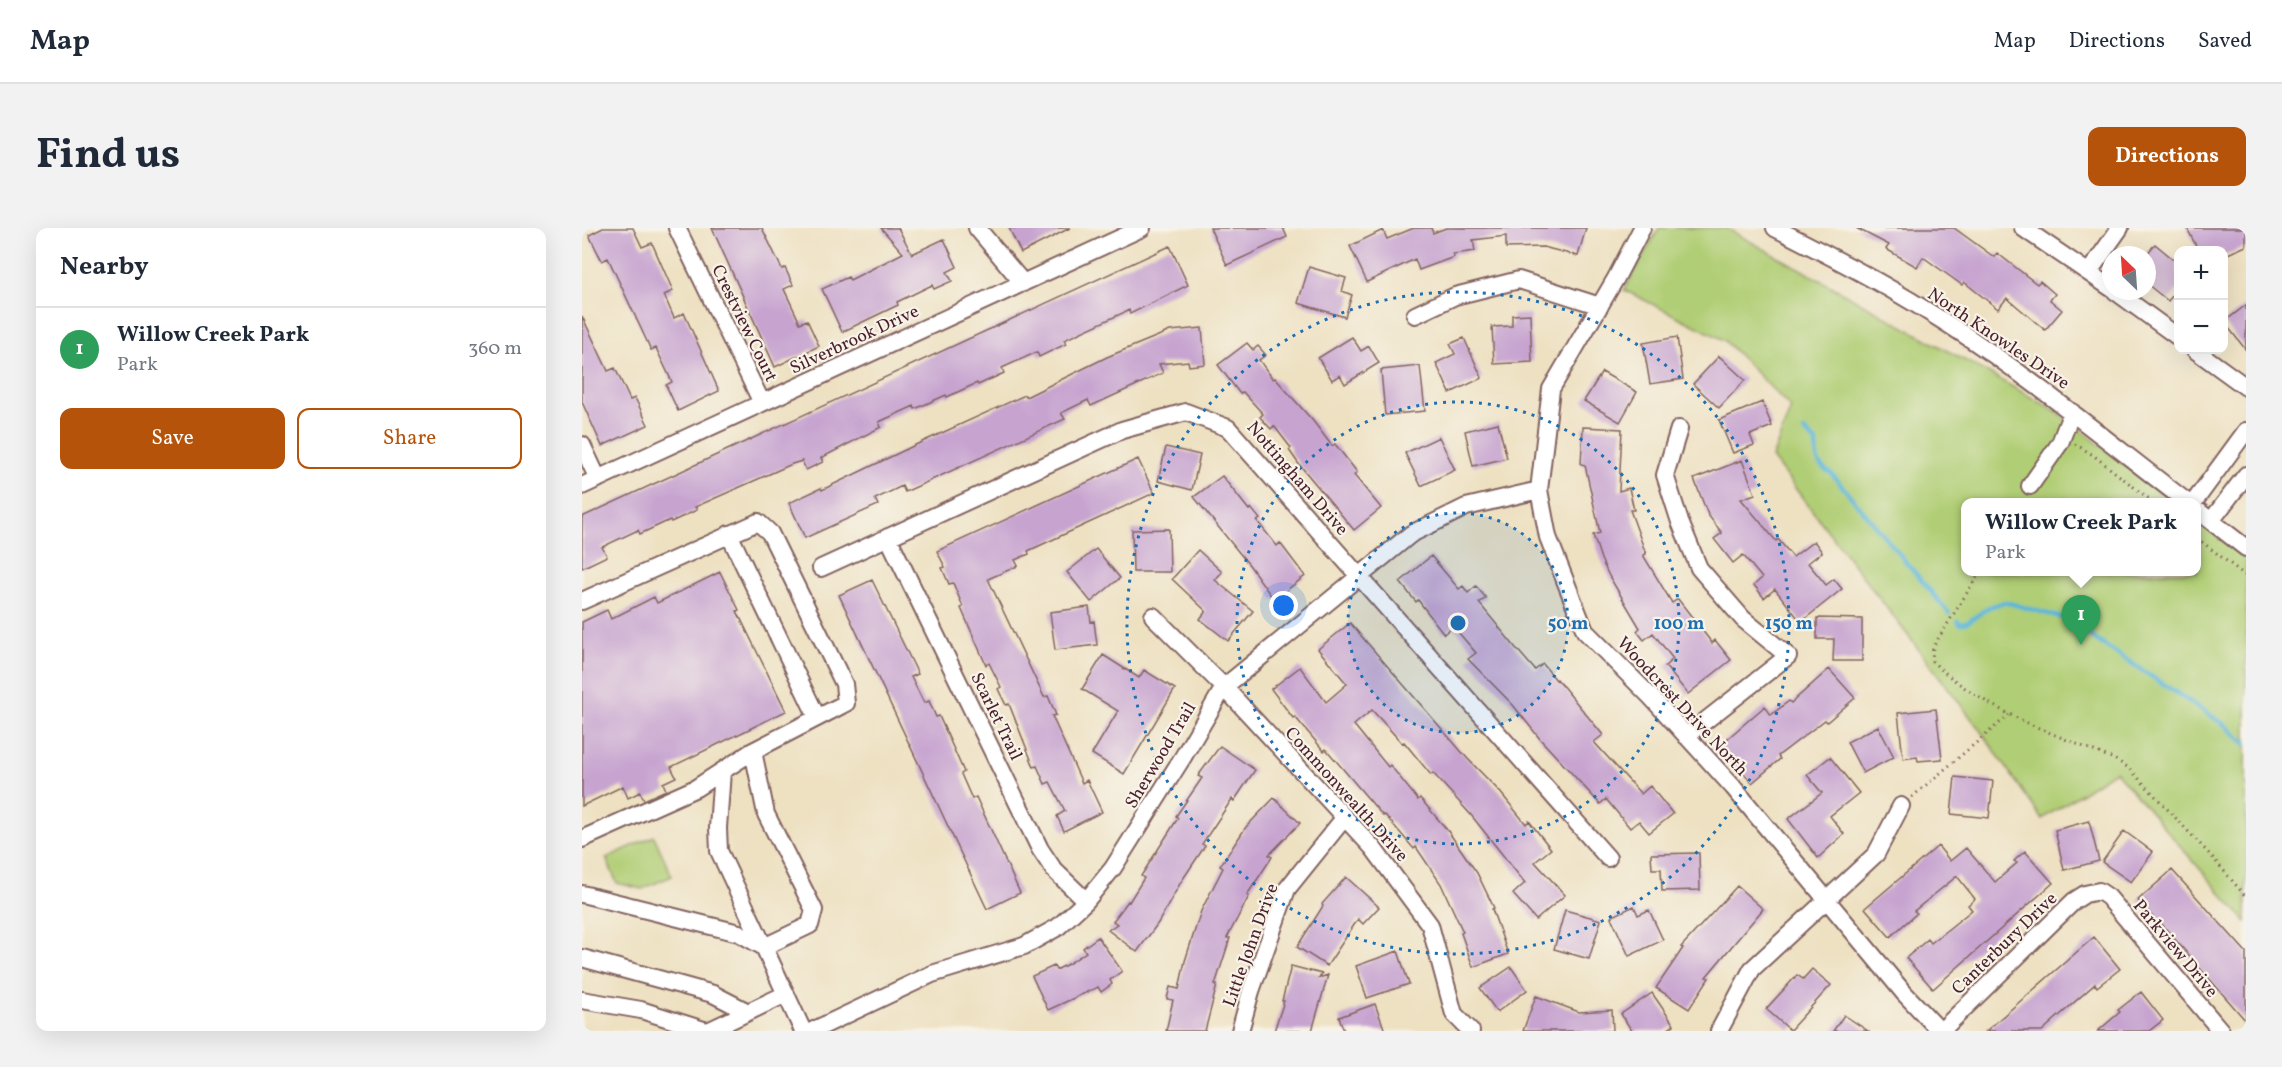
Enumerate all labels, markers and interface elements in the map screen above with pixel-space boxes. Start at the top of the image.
text: Map [30,22,90,61]
text: Map [1994,27,2036,56]
text: Directions [2069,27,2165,56]
text: Saved [2198,27,2252,56]
text: Find us [36,127,180,186]
button: Directions [2088,127,2246,186]
north arrow [2102,246,2156,300]
map controls [2174,246,2228,354]
button: + [2174,246,2228,300]
text: Nearby [60,249,149,285]
street label: Crestview Court [704,261,783,386]
street label: North Knowles Drive [1922,282,2074,396]
street label: Silverbrook Drive [786,299,923,381]
button: − [2174,300,2228,354]
text: Willow Creek Park [117,320,309,351]
text: 1 [75,335,84,363]
text: 360 m [468,335,522,363]
text: Park [117,351,158,379]
button: Save [60,408,285,469]
button: Share [297,408,522,469]
street label: Nottingham Drive [1240,416,1354,542]
popup [1961,498,2201,576]
text: Willow Creek Park [1985,508,2177,539]
text: Park [1985,539,2026,567]
your location [1269,591,1298,620]
pin: 1 [2062,596,2100,645]
text: 50 m [1548,612,1588,637]
text: 100 m [1654,612,1704,637]
text: 150 m [1765,612,1813,637]
centre of rings [1448,613,1468,633]
street label: Woodcrest Drive North [1610,632,1754,783]
street label: Scarlet Trail [964,669,1028,765]
street label: Sherwood Trail [1120,698,1203,814]
street label: Commonwealth Drive [1278,722,1413,868]
street label: Little John Drive [1217,880,1285,1011]
street label: Canterbury Drive [1947,887,2063,1001]
street label: Parkview Drive [2126,895,2223,1003]

